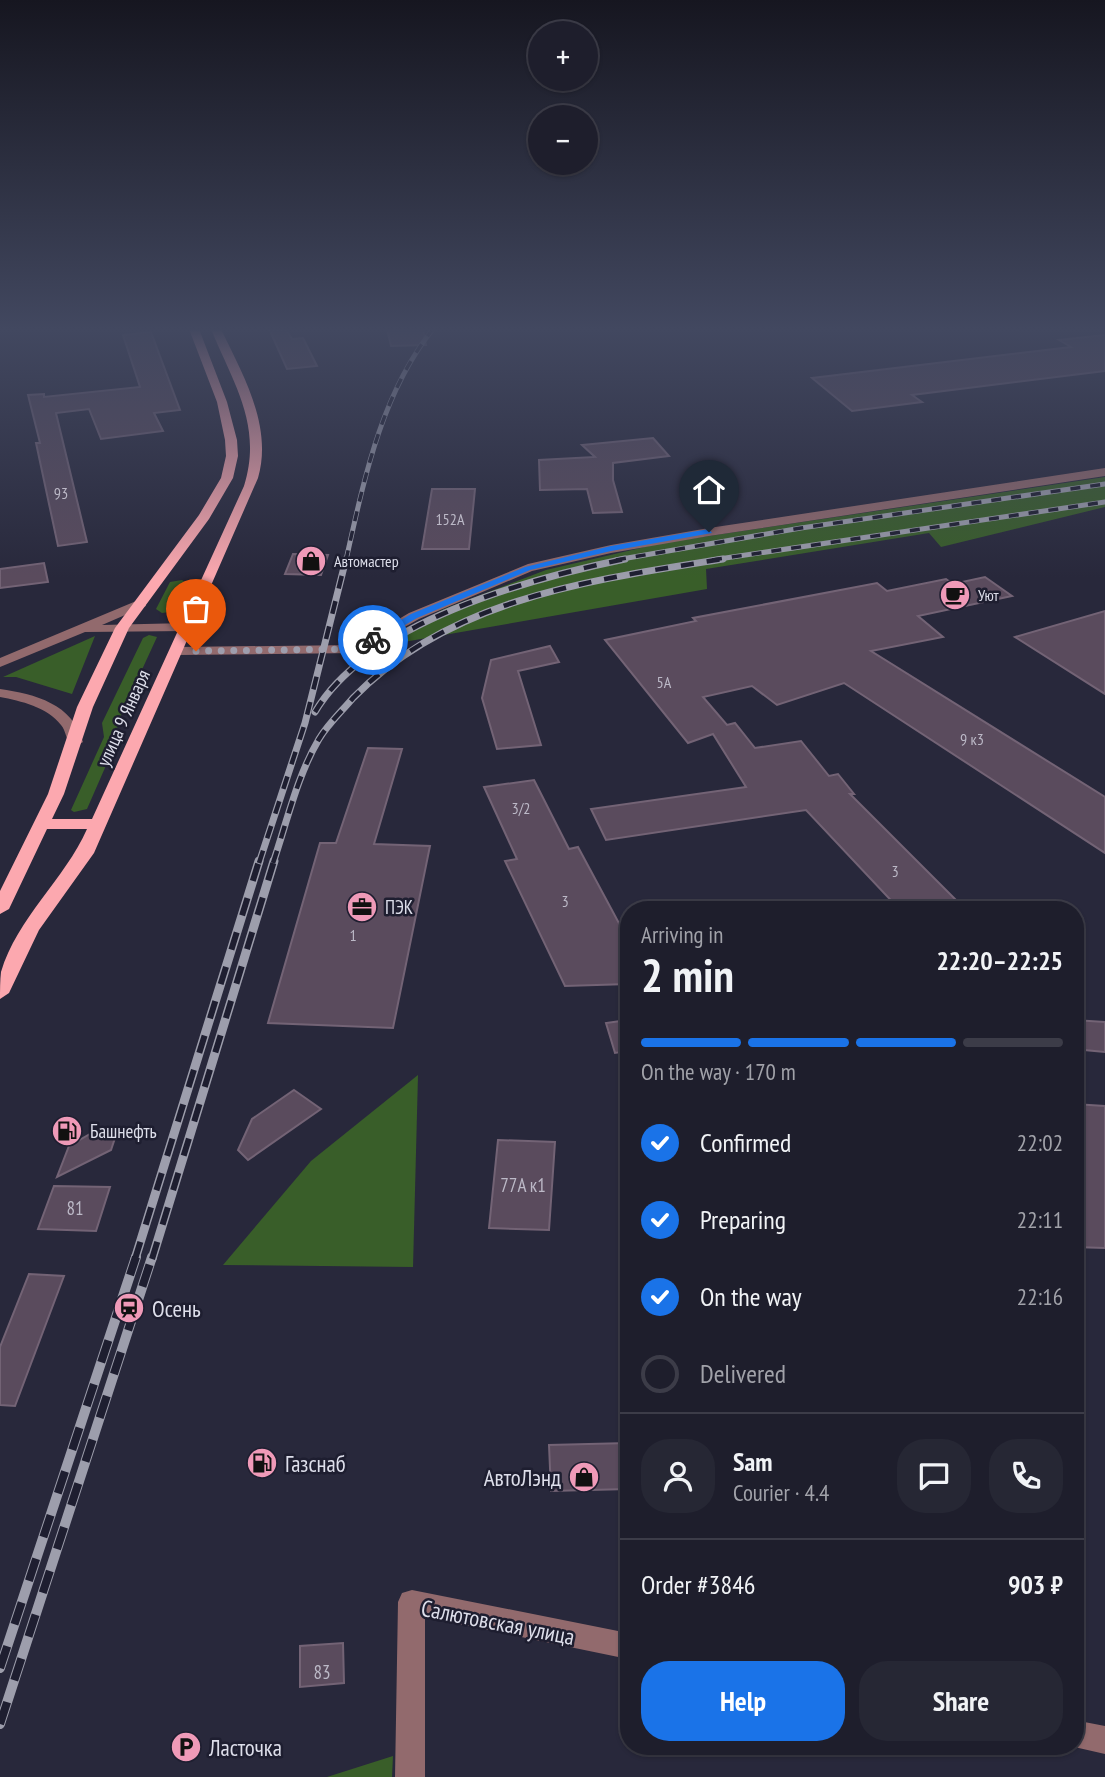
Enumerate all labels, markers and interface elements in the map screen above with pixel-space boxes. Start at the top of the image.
map controls [528,21,598,175]
button: + [528,21,598,91]
button: − [528,105,598,175]
pin [679,460,739,532]
icon: home [690,471,728,509]
house number: 93 [54,483,68,503]
house number: 152А [435,509,465,529]
shop icon: Автомастер [294,544,328,578]
place label: Автомастер [334,551,399,571]
cafe icon: Уют [938,578,972,612]
pin [166,579,226,651]
place label: Уют [978,585,1000,605]
icon: bag [177,590,215,628]
courier [338,605,408,675]
icon: bike [354,621,392,659]
street label: улица 9 Января [91,666,155,770]
house number: 5А [657,672,672,692]
house number: 9 к3 [960,729,984,749]
house number: 3/2 [511,798,531,818]
house number: 3 [891,861,899,881]
office icon: ПЭК [345,890,379,924]
house number: 3 [561,891,569,911]
place label: ПЭК [385,895,413,919]
text: Arriving in [641,920,723,949]
house number: 1 [349,925,357,945]
text: 22:20–22:25 [936,944,1063,977]
text: 2 min [641,945,734,1005]
text: On the way · 170 m [641,1057,796,1086]
fuel station icon: Башнефть [50,1114,84,1148]
place label: Башнефть [90,1119,157,1143]
icon: check [641,1124,679,1162]
text: Confirmed [700,1126,791,1159]
text: 22:02 [1017,1128,1063,1157]
house number: 77А к1 [500,1173,546,1197]
house number: 81 [66,1196,84,1220]
icon: check [641,1201,679,1239]
text: Preparing [700,1203,786,1236]
text: 22:11 [1017,1205,1063,1234]
icon: check [641,1278,679,1316]
text: On the way [700,1280,802,1313]
text: 22:16 [1017,1282,1063,1311]
station icon: Осень [112,1291,146,1325]
place label: Осень [152,1294,201,1323]
text: Delivered [700,1357,786,1390]
button: person [641,1439,715,1513]
button: chat [897,1439,971,1513]
button: phone [989,1439,1063,1513]
text: Sam [733,1445,772,1478]
fuel station icon: Газснаб [245,1446,279,1480]
place label: Газснаб [285,1449,346,1478]
shop icon: АвтоЛэнд [567,1460,601,1494]
place label: АвтоЛэнд [484,1463,561,1492]
text: Courier · 4.4 [733,1478,829,1507]
text: Order #3846 [641,1568,756,1601]
text: 903 ₽ [1008,1568,1063,1601]
street label: Салютовская улица [419,1593,577,1651]
house number: 83 [313,1660,331,1684]
button: Help [641,1661,845,1741]
button: Share [859,1661,1063,1741]
parking icon: Ласточка [169,1730,203,1764]
place label: Ласточка [208,1733,282,1762]

